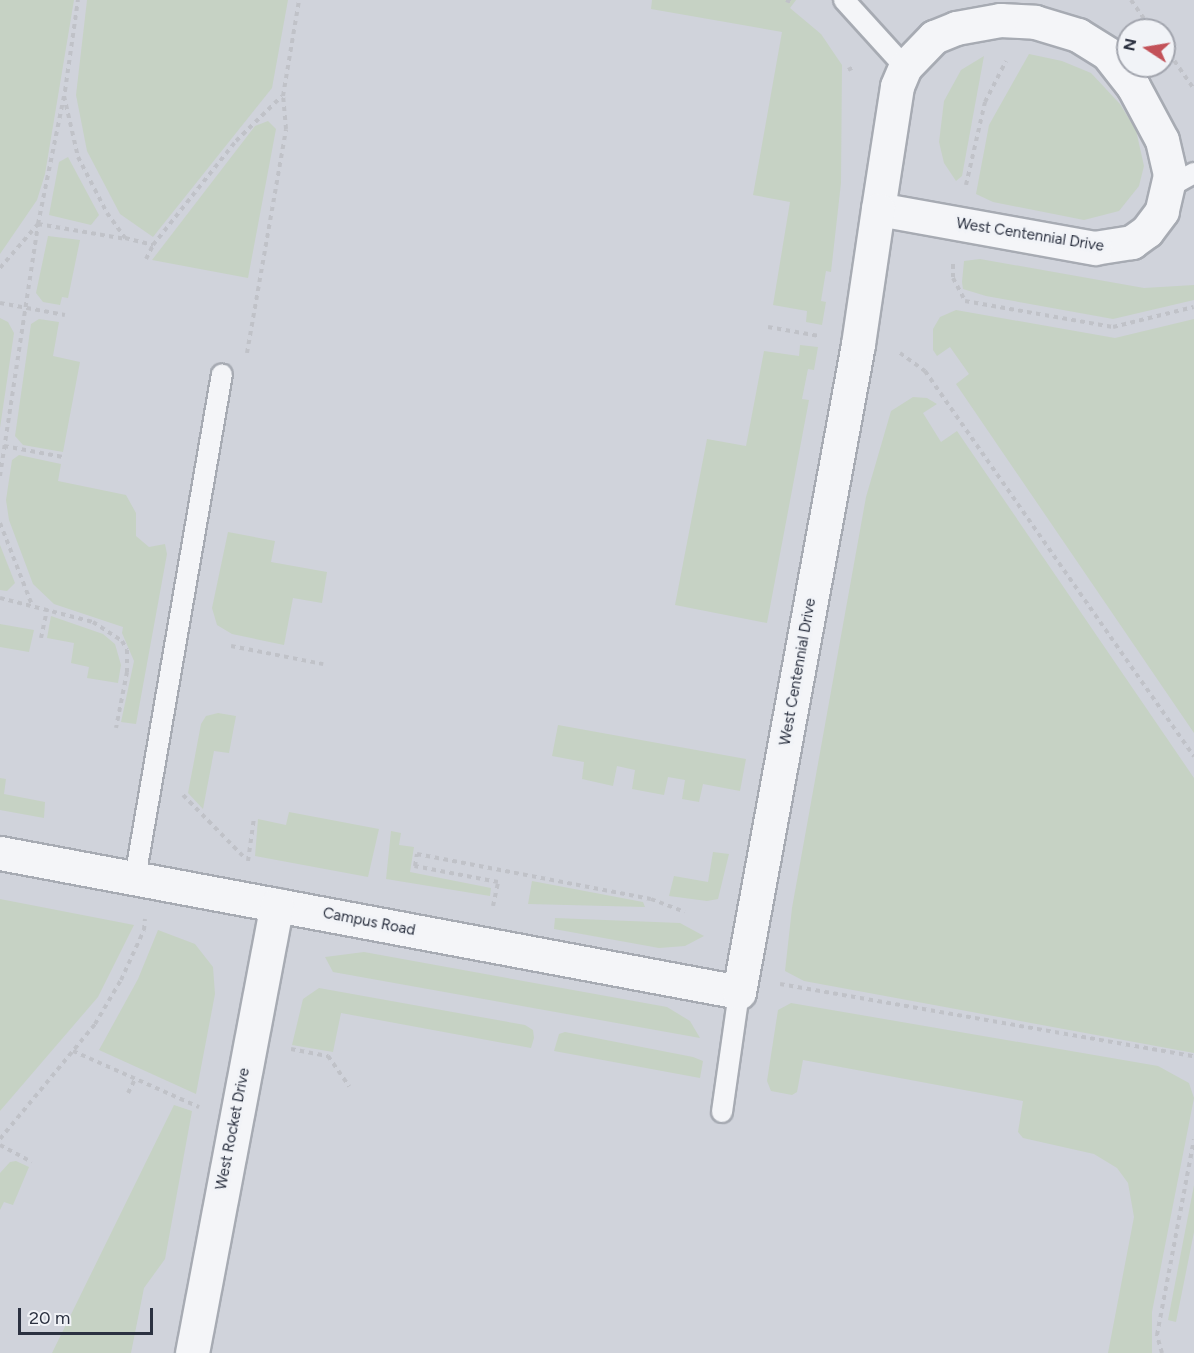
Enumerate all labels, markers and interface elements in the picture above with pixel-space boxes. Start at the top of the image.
north arrow [1116,18,1176,78]
text: N [1119,37,1140,53]
street label: West Centennial Drive [955,214,1105,256]
street label: West Centennial Drive [776,597,820,747]
street label: Campus Road [321,904,417,940]
street label: West Rocket Drive [212,1066,254,1192]
scale bar [21,1296,156,1334]
text: 20 m [29,1307,70,1329]

